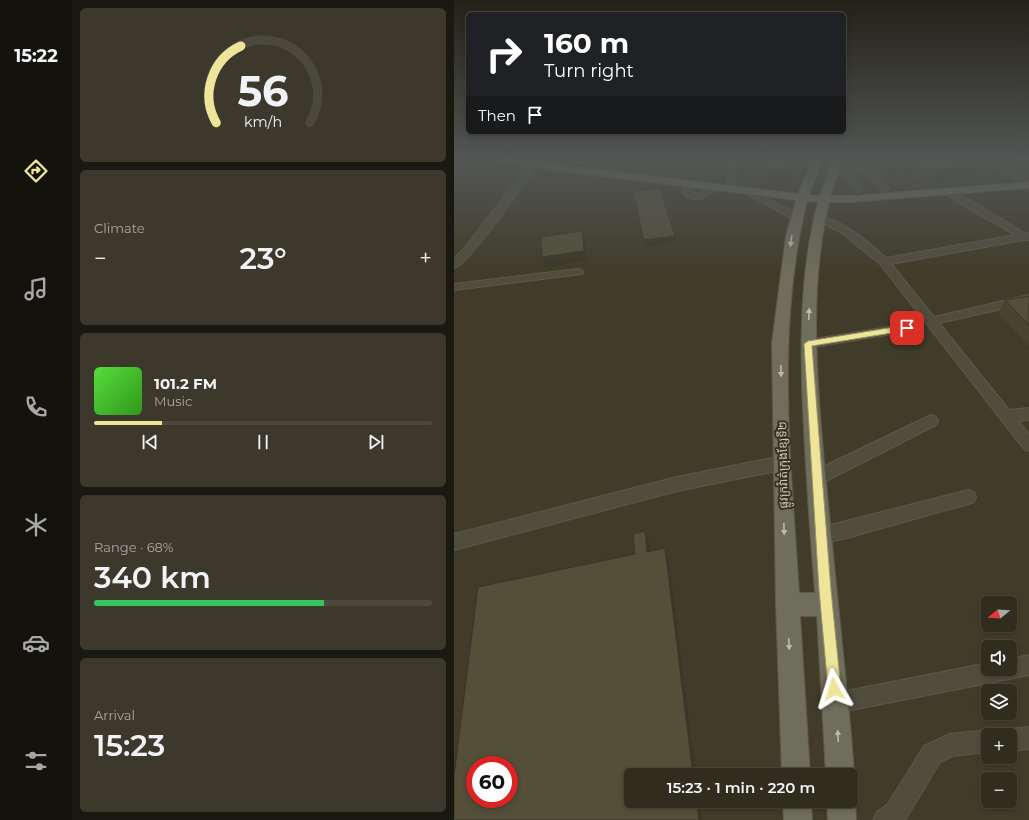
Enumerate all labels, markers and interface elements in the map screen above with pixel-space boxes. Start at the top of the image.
text: 160 m [544,26,629,60]
icon: right [478,28,530,80]
text: 15:22 [14,45,58,67]
text: Turn right [544,60,634,82]
text: 56 [237,66,289,116]
icon: arrive [524,104,546,126]
text: Then [478,106,516,125]
text: km/h [244,113,282,131]
icon: directions [22,157,50,185]
text: Climate [94,220,145,236]
one-way arrow [788,235,794,248]
text: 23° [239,240,287,277]
text: − [94,245,107,272]
text: + [419,245,432,272]
icon: music [22,275,50,303]
one-way arrow [806,308,813,320]
pin [890,311,924,345]
icon: arrive [896,317,918,339]
one-way arrow [778,365,784,378]
text: 101.2 FM [154,374,217,393]
icon: phone [22,393,50,421]
text: Music [154,393,192,409]
street label: ផ្លូវក្រវ៉ាត់ក្រុងខ្សែទី២ [774,421,794,509]
icon: previous [139,431,161,453]
icon: pause [252,431,274,453]
icon: next [365,431,387,453]
icon: climate [22,511,50,539]
one-way arrow [781,523,788,535]
text: Range · 68% [94,539,174,555]
text: 340 km [94,559,211,596]
north arrow [981,596,1017,632]
map controls [981,596,1017,808]
icon: car [22,629,50,657]
one-way arrow [786,638,793,650]
button: sound [981,640,1017,676]
position arrow [813,668,855,710]
button: layers [981,684,1017,720]
text: Arrival [94,707,135,723]
text: 15:23 [94,727,165,764]
button: + [981,728,1017,764]
one-way arrow [834,730,841,742]
icon: filters [22,747,50,775]
speed limit sign: 60 [466,756,518,808]
button: − [981,772,1017,808]
text: 15:23 · 1 min · 220 m [667,778,815,797]

